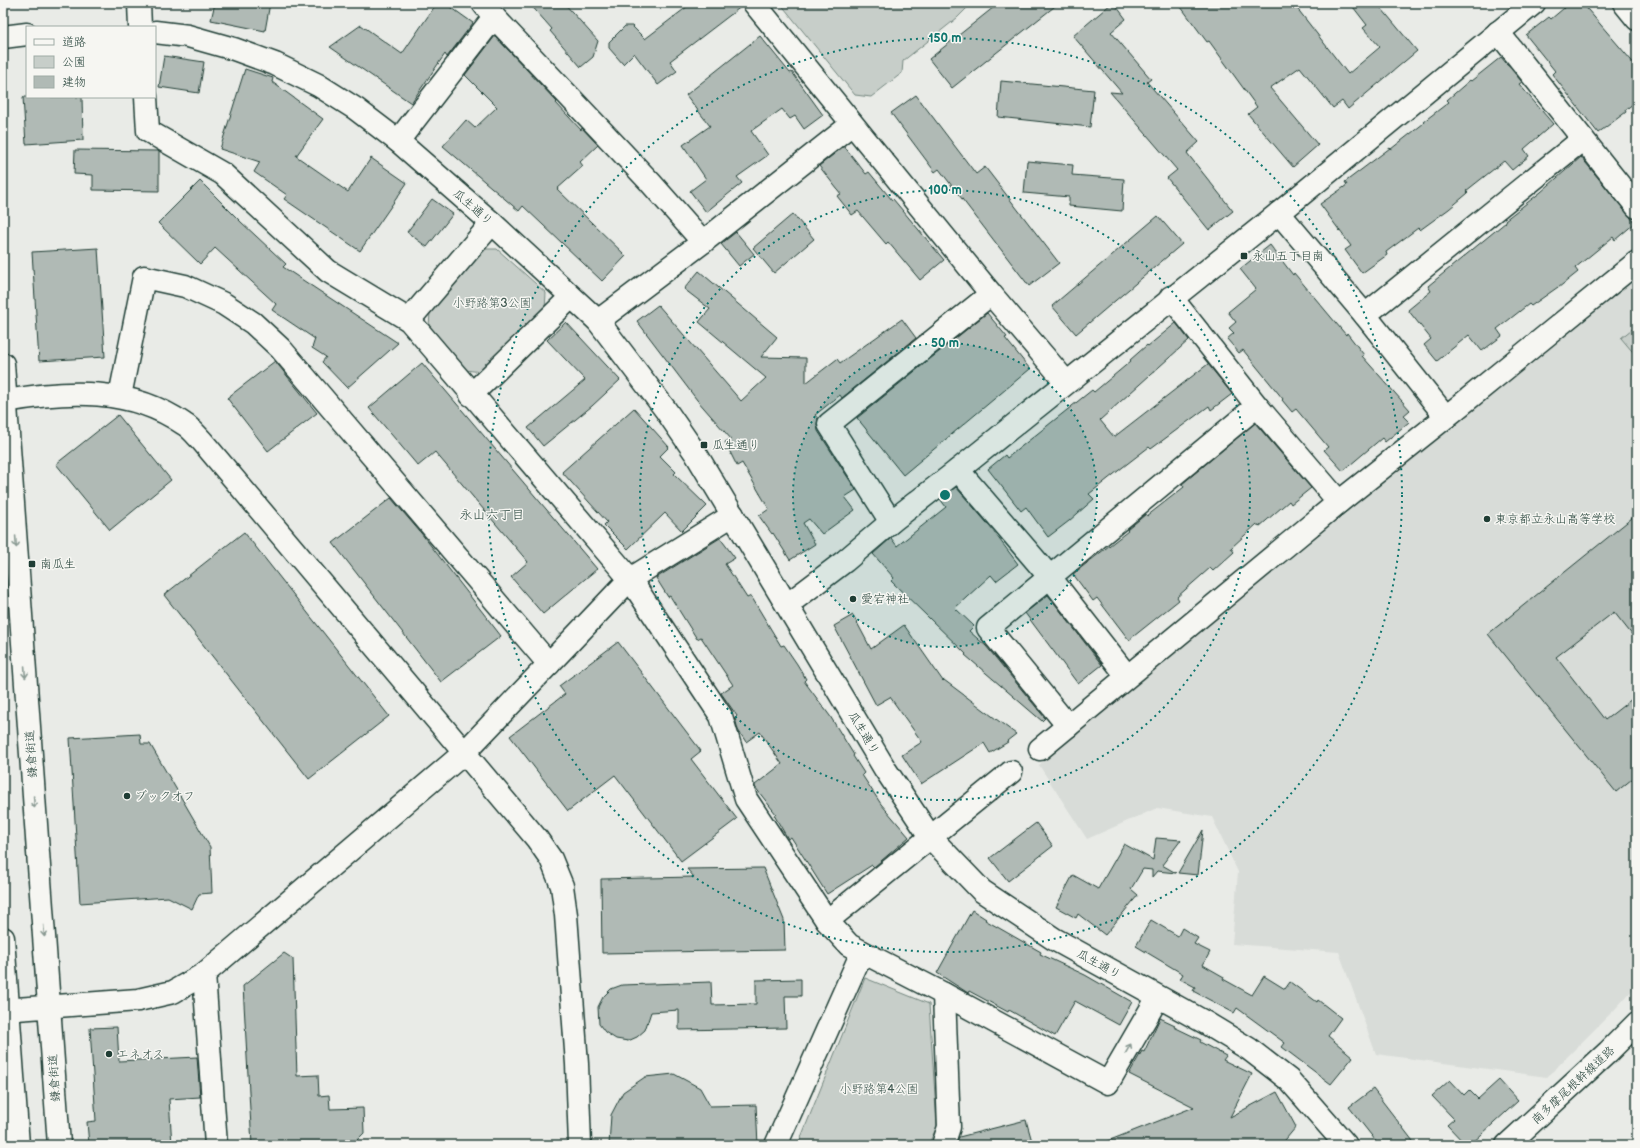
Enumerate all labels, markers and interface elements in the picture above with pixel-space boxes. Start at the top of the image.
legend [26,26,156,98]
text: 150 m [929,31,961,46]
text: 道路 [62,35,86,50]
text: 公園 [62,55,86,70]
text: 建物 [62,75,86,90]
text: 100 m [928,183,962,198]
street label: 瓜生通り [450,186,496,229]
place label: 永山五丁目南 [1252,249,1324,264]
marker: 永山五丁目南 [1239,251,1249,261]
park label: 小野路第3公園 [452,296,532,311]
text: 50 m [931,336,959,351]
place label: 瓜生通り [712,438,760,453]
marker: 瓜生通り [699,440,709,450]
centre of rings [938,488,952,502]
district label: 永山六丁目 [459,507,525,523]
place label: 東京都立永山高等学校 [1495,512,1615,527]
marker: 東京都立永山高等学校 [1482,514,1492,524]
one-way arrow [12,535,19,548]
place label: 南瓜生 [40,557,76,572]
marker: 南瓜生 [27,559,37,569]
place label: 愛宕神社 [861,592,909,607]
marker: 愛宕神社 [848,594,858,604]
one-way arrow [22,665,29,678]
street label: 瓜生通り [845,709,882,758]
street label: 鎌倉街道 [22,729,41,778]
place label: ブックオフ [135,789,195,804]
marker: ブックオフ [122,791,132,801]
one-way arrow [31,795,38,808]
one-way arrow [40,924,47,937]
street label: 瓜生通り [1074,946,1123,983]
one-way arrow [1125,1043,1133,1055]
street label: 南多摩尾根幹線道路 [1529,1043,1618,1128]
place label: エネオス [117,1047,164,1062]
marker: エネオス [104,1049,114,1059]
street label: 鎌倉街道 [45,1053,64,1102]
park label: 小野路第4公園 [839,1082,919,1097]

